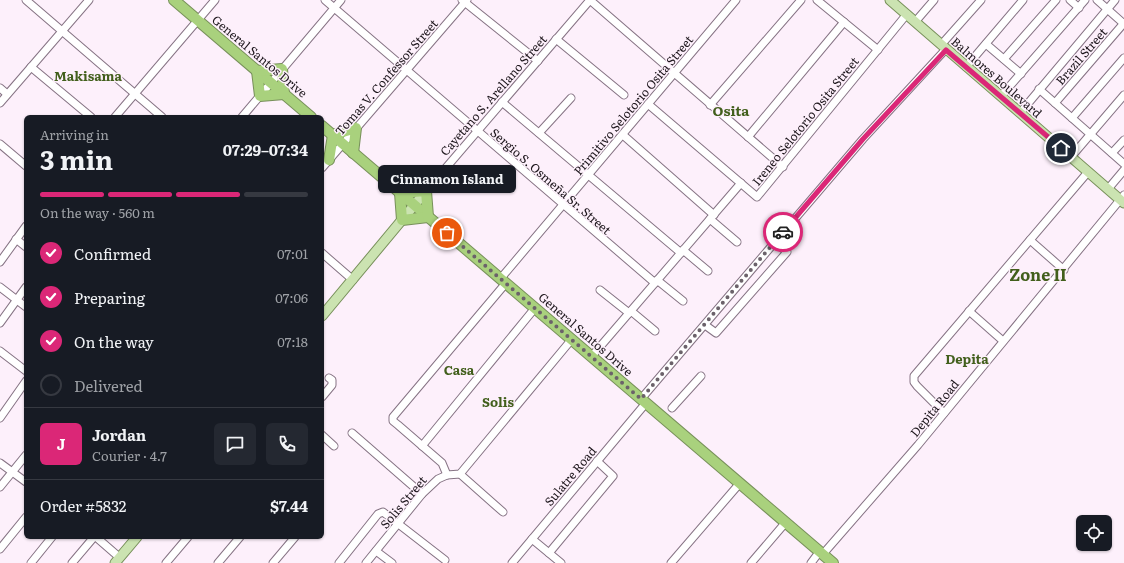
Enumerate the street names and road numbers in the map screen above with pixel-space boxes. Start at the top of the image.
street label: General Santos Drive [208,11,312,101]
street label: Tomas V. Confessor Street [330,15,442,139]
street label: Brazil Street [1051,23,1111,89]
street label: Cayetano S. Arellano Street [435,31,551,159]
street label: Primitivo Selotorio Osita Street [569,31,697,179]
street label: Balmores Boulevard [948,33,1047,122]
street label: Ireneo Selotorio Osita Street [747,53,863,189]
street label: Sergio S. Osmeña Sr. Street [487,123,615,239]
street label: General Santos Drive [535,288,637,380]
street label: Depita Road [905,375,963,440]
street label: Sulatre Road [540,442,601,510]
street label: Solis Street [375,472,431,532]

